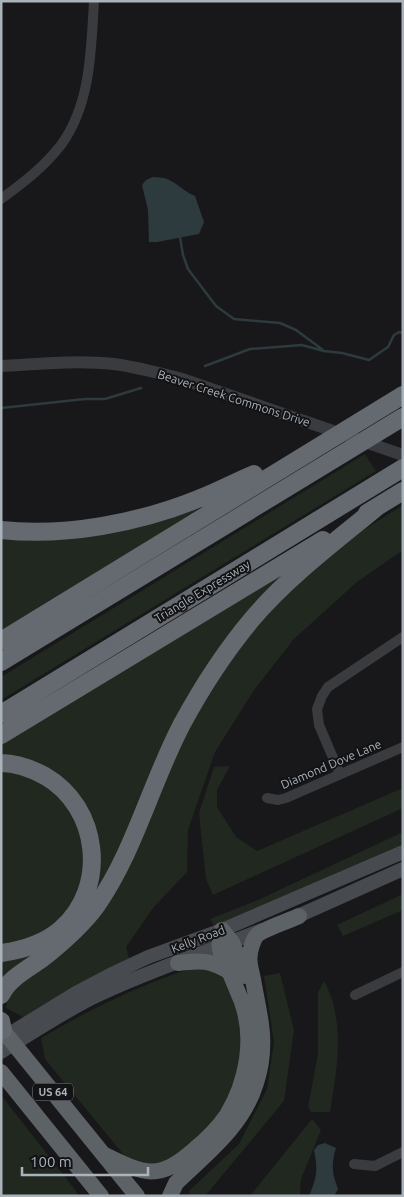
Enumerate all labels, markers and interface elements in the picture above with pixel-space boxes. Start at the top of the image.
street label: Beaver Creek Commons Drive [156,367,312,429]
street label: Triangle Expressway [152,557,252,625]
street label: Diamond Dove Lane [279,737,383,791]
street label: Kelly Road [169,923,227,955]
road number: US 64 [33,1084,73,1100]
scale bar [22,1144,149,1176]
text: 100 m [30,1153,72,1170]

